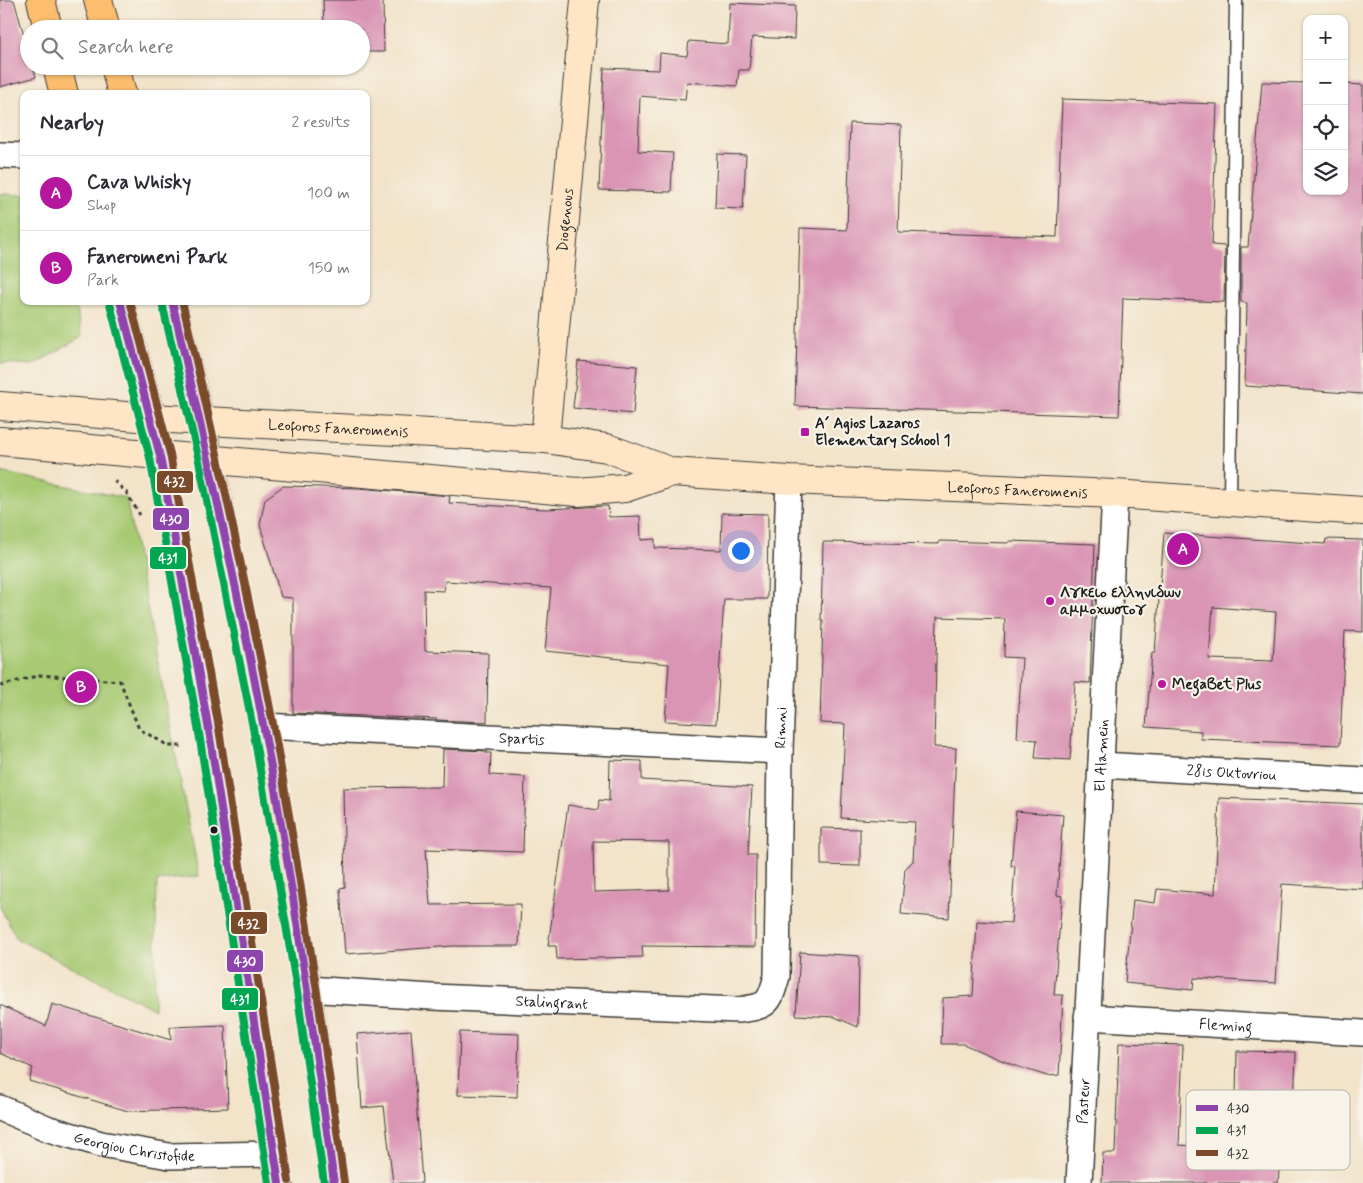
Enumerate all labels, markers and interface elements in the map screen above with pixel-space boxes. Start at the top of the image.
map controls [1303,15,1348,195]
button: + [1303,15,1348,60]
search box [20,20,370,75]
icon: search [38,34,66,62]
text: Search here [78,35,174,60]
button: − [1303,60,1348,105]
button: locate [1303,105,1348,150]
text: Nearby [40,109,104,137]
text: 2 results [292,112,350,133]
button: layers [1303,150,1348,195]
text: Cava Whisky [87,170,191,195]
text: A [51,183,61,204]
text: 100 m [307,183,350,204]
street label: Diogenous [553,187,579,253]
text: Shop [87,195,116,216]
text: Faneromeni Park [87,245,228,270]
text: B [51,258,61,279]
text: 150 m [308,258,350,279]
text: Park [87,270,119,291]
place label: A´ Agios Lazaros Elementary School 1 [815,414,950,451]
street label: Leoforos Faneromenis [268,415,409,443]
marker: A´ Agios Lazaros Elementary School 1 [799,426,811,438]
line badge: 432 [156,470,194,494]
text: 432 [164,473,187,491]
street label: Leoforos Faneromenis [947,478,1088,504]
line badge: 430 [152,507,190,531]
text: 430 [160,511,182,529]
pin: A [1167,530,1199,568]
your location [728,538,754,564]
line badge: 431 [149,546,187,570]
text: 431 [158,550,178,568]
place label: Λγκειο ελληνιδων αμμοχωστογ [1060,583,1181,620]
marker: Λγκειο ελληνιδων αμμοχωστογ [1044,595,1056,607]
pin: B [65,668,97,706]
place label: MegaBet Plus [1172,675,1262,697]
marker: MegaBet Plus [1156,678,1168,690]
street label: Rimni [771,707,792,749]
street label: El Alamein [1090,719,1114,793]
street label: Spartis [498,728,545,751]
street label: 28is Oktovriou [1186,761,1277,786]
unlabelled marker [209,825,219,835]
line badge: 432 [230,911,268,935]
text: 432 [238,915,261,933]
line badge: 430 [226,949,264,973]
text: 430 [234,953,256,971]
line badge: 431 [221,987,259,1011]
text: 431 [230,991,250,1009]
street label: Stalingrant [515,992,589,1015]
street label: Fleming [1198,1015,1253,1039]
street label: Pasteur [1073,1078,1095,1125]
legend [1186,1090,1350,1170]
text: 430 [1227,1100,1249,1118]
text: 431 [1227,1122,1247,1140]
street label: Georgiou Christofide [71,1128,195,1167]
text: 432 [1227,1145,1249,1163]

